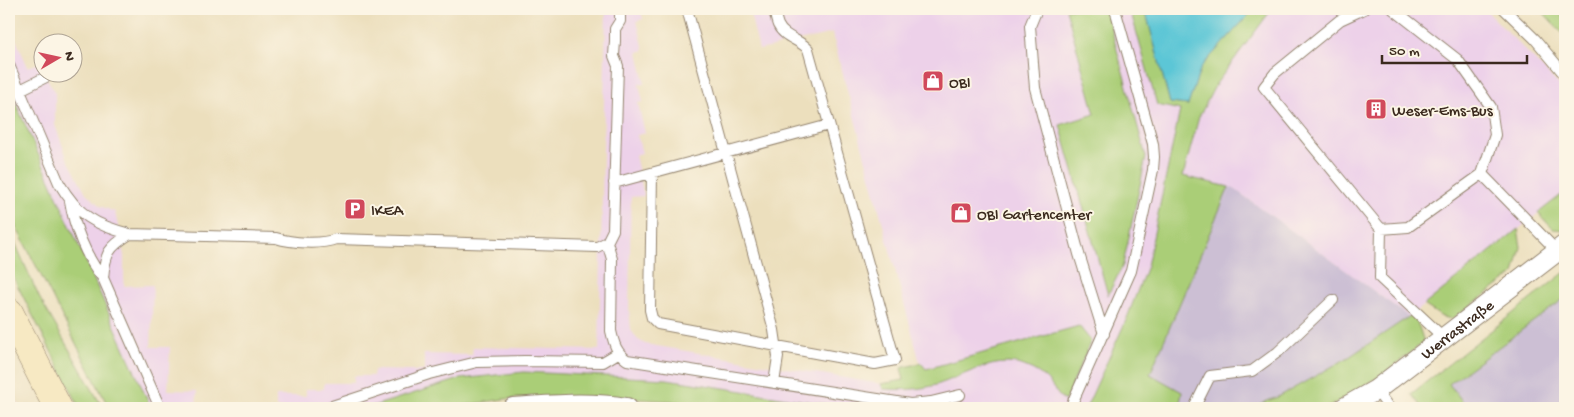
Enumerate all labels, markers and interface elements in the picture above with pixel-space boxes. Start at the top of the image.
north arrow [32,32,82,82]
scale bar [1382,32,1526,64]
text: 50 m [1389,43,1420,61]
text: N [59,51,77,62]
shop icon: OBI [921,69,945,93]
place label: OBI [949,75,971,94]
building icon: Weser-Ems-Bus [1364,97,1388,121]
place label: Weser-Ems-Bus [1392,103,1494,122]
parking icon: IKEA [343,197,367,221]
shop icon: OBI Gartencenter [949,201,973,225]
place label: IKEA [371,203,405,222]
place label: OBI Gartencenter [977,207,1093,226]
street label: Werrastraße [1418,297,1499,365]

